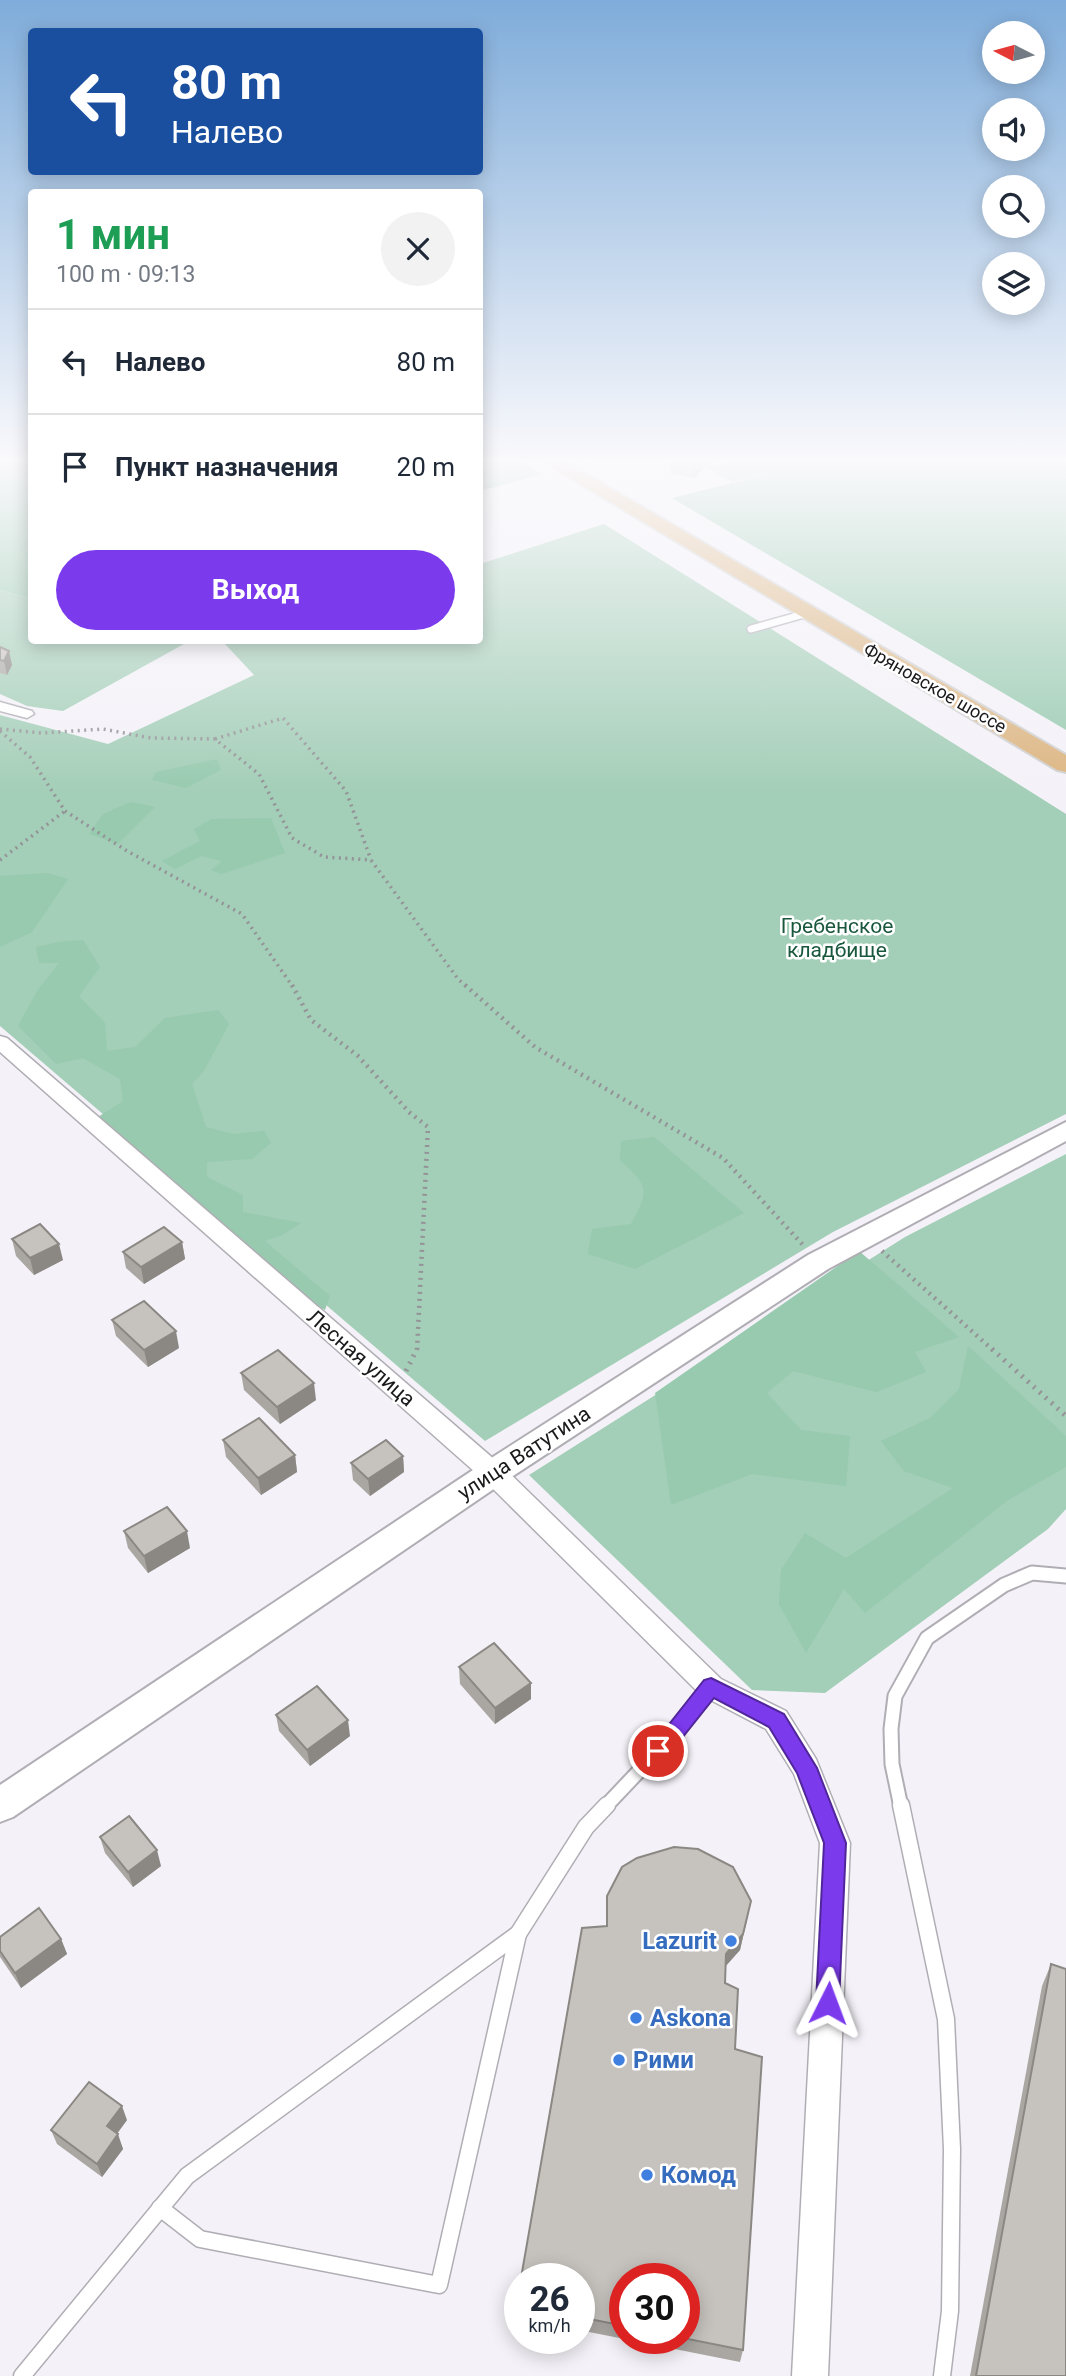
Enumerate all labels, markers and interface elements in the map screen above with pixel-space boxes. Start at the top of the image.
north arrow [982,21,1045,84]
map controls [982,21,1045,315]
text: 80 m [171,54,282,111]
icon: left [56,56,147,147]
button: sound [982,98,1045,161]
text: Налево [171,113,283,151]
button: search [982,175,1045,238]
text: 1 мин [56,210,170,259]
button: close [381,212,455,286]
button: layers [982,252,1045,315]
text: 100 m · 09:13 [56,261,195,288]
icon: left [56,343,94,381]
text: Налево [115,347,205,377]
text: 80 m [397,347,455,377]
icon: arrive [56,448,94,486]
text: Пункт назначения [115,452,339,482]
text: 20 m [397,452,455,482]
button: Выход [56,550,455,630]
street label: Фряновское шоссе [860,638,1010,737]
park label: Гребенское кладбище [781,914,893,962]
street label: Лесная улица [302,1305,420,1411]
street label: улица Ватутина [453,1401,595,1505]
pin [628,1721,688,1781]
icon: arrive [639,1732,677,1770]
place label: Lazurit [642,1927,717,1955]
marker: Lazurit [723,1933,739,1949]
position arrow [791,1966,865,2040]
place label: Askona [650,2004,731,2032]
marker: Askona [628,2010,644,2026]
place label: Рими [633,2046,694,2074]
marker: Рими [611,2052,627,2068]
place label: Комод [661,2161,736,2189]
marker: Комод [639,2167,655,2183]
speed limit sign: 30 [609,2263,700,2354]
text: 26 [529,2279,570,2320]
text: km/h [528,2315,571,2336]

